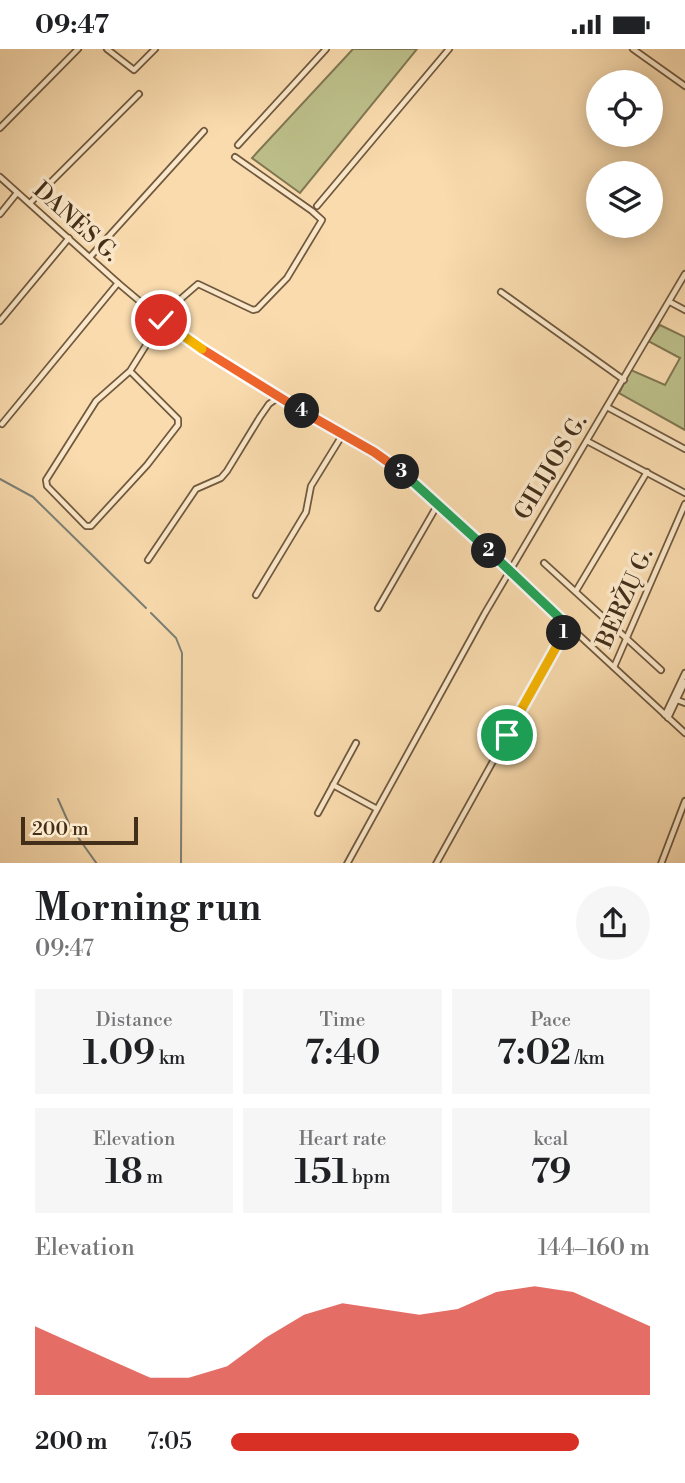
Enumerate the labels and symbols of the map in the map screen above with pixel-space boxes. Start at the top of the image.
street label: DANĖS G. [27,175,126,268]
pin [131,290,191,350]
pin: 4 [284,393,320,429]
street label: GILIJOS G. [509,409,593,525]
pin: 3 [384,455,420,489]
pin: 2 [472,533,506,569]
street label: BERŽŲ G. [588,543,659,653]
pin: 1 [546,615,582,651]
pin [477,705,537,765]
scale bar [21,815,138,846]

